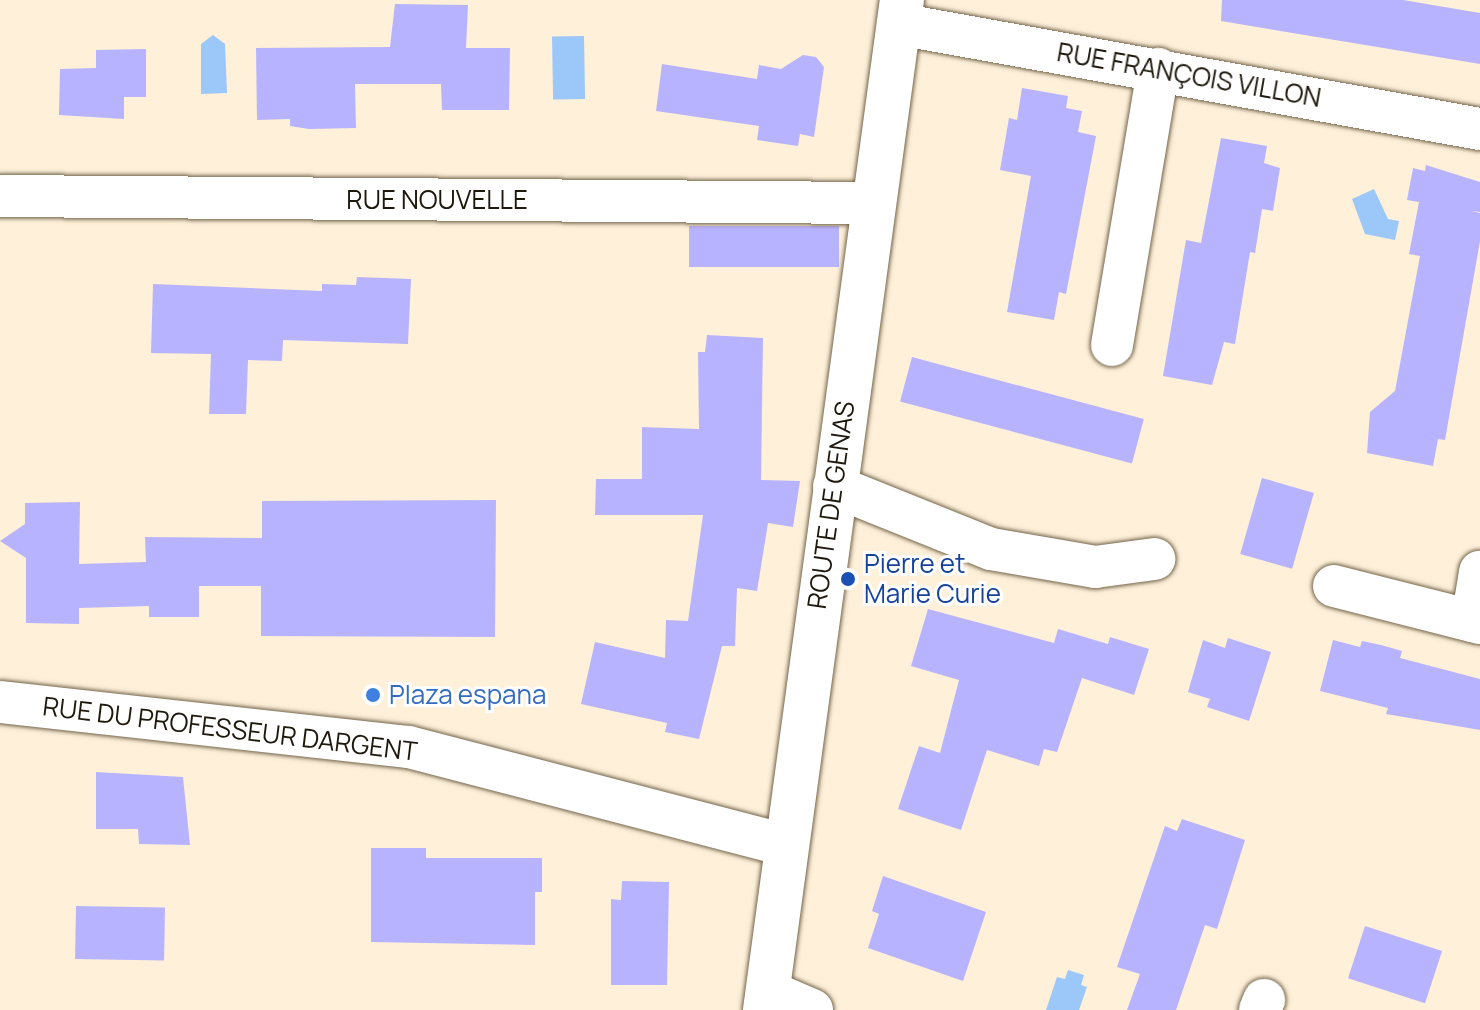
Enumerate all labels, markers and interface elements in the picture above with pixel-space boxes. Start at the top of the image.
street label: RUE FRANÇOIS VILLON [1055,36,1323,114]
street label: RUE NOUVELLE [346,184,528,216]
street label: ROUTE DE GENAS [801,399,861,611]
place label: Pierre et Marie Curie [864,548,1001,610]
marker: Pierre et Marie Curie [839,570,857,588]
place label: Plaza espana [389,679,546,711]
marker: Plaza espana [364,686,382,704]
street label: RUE DU PROFESSEUR DARGENT [41,691,419,767]

